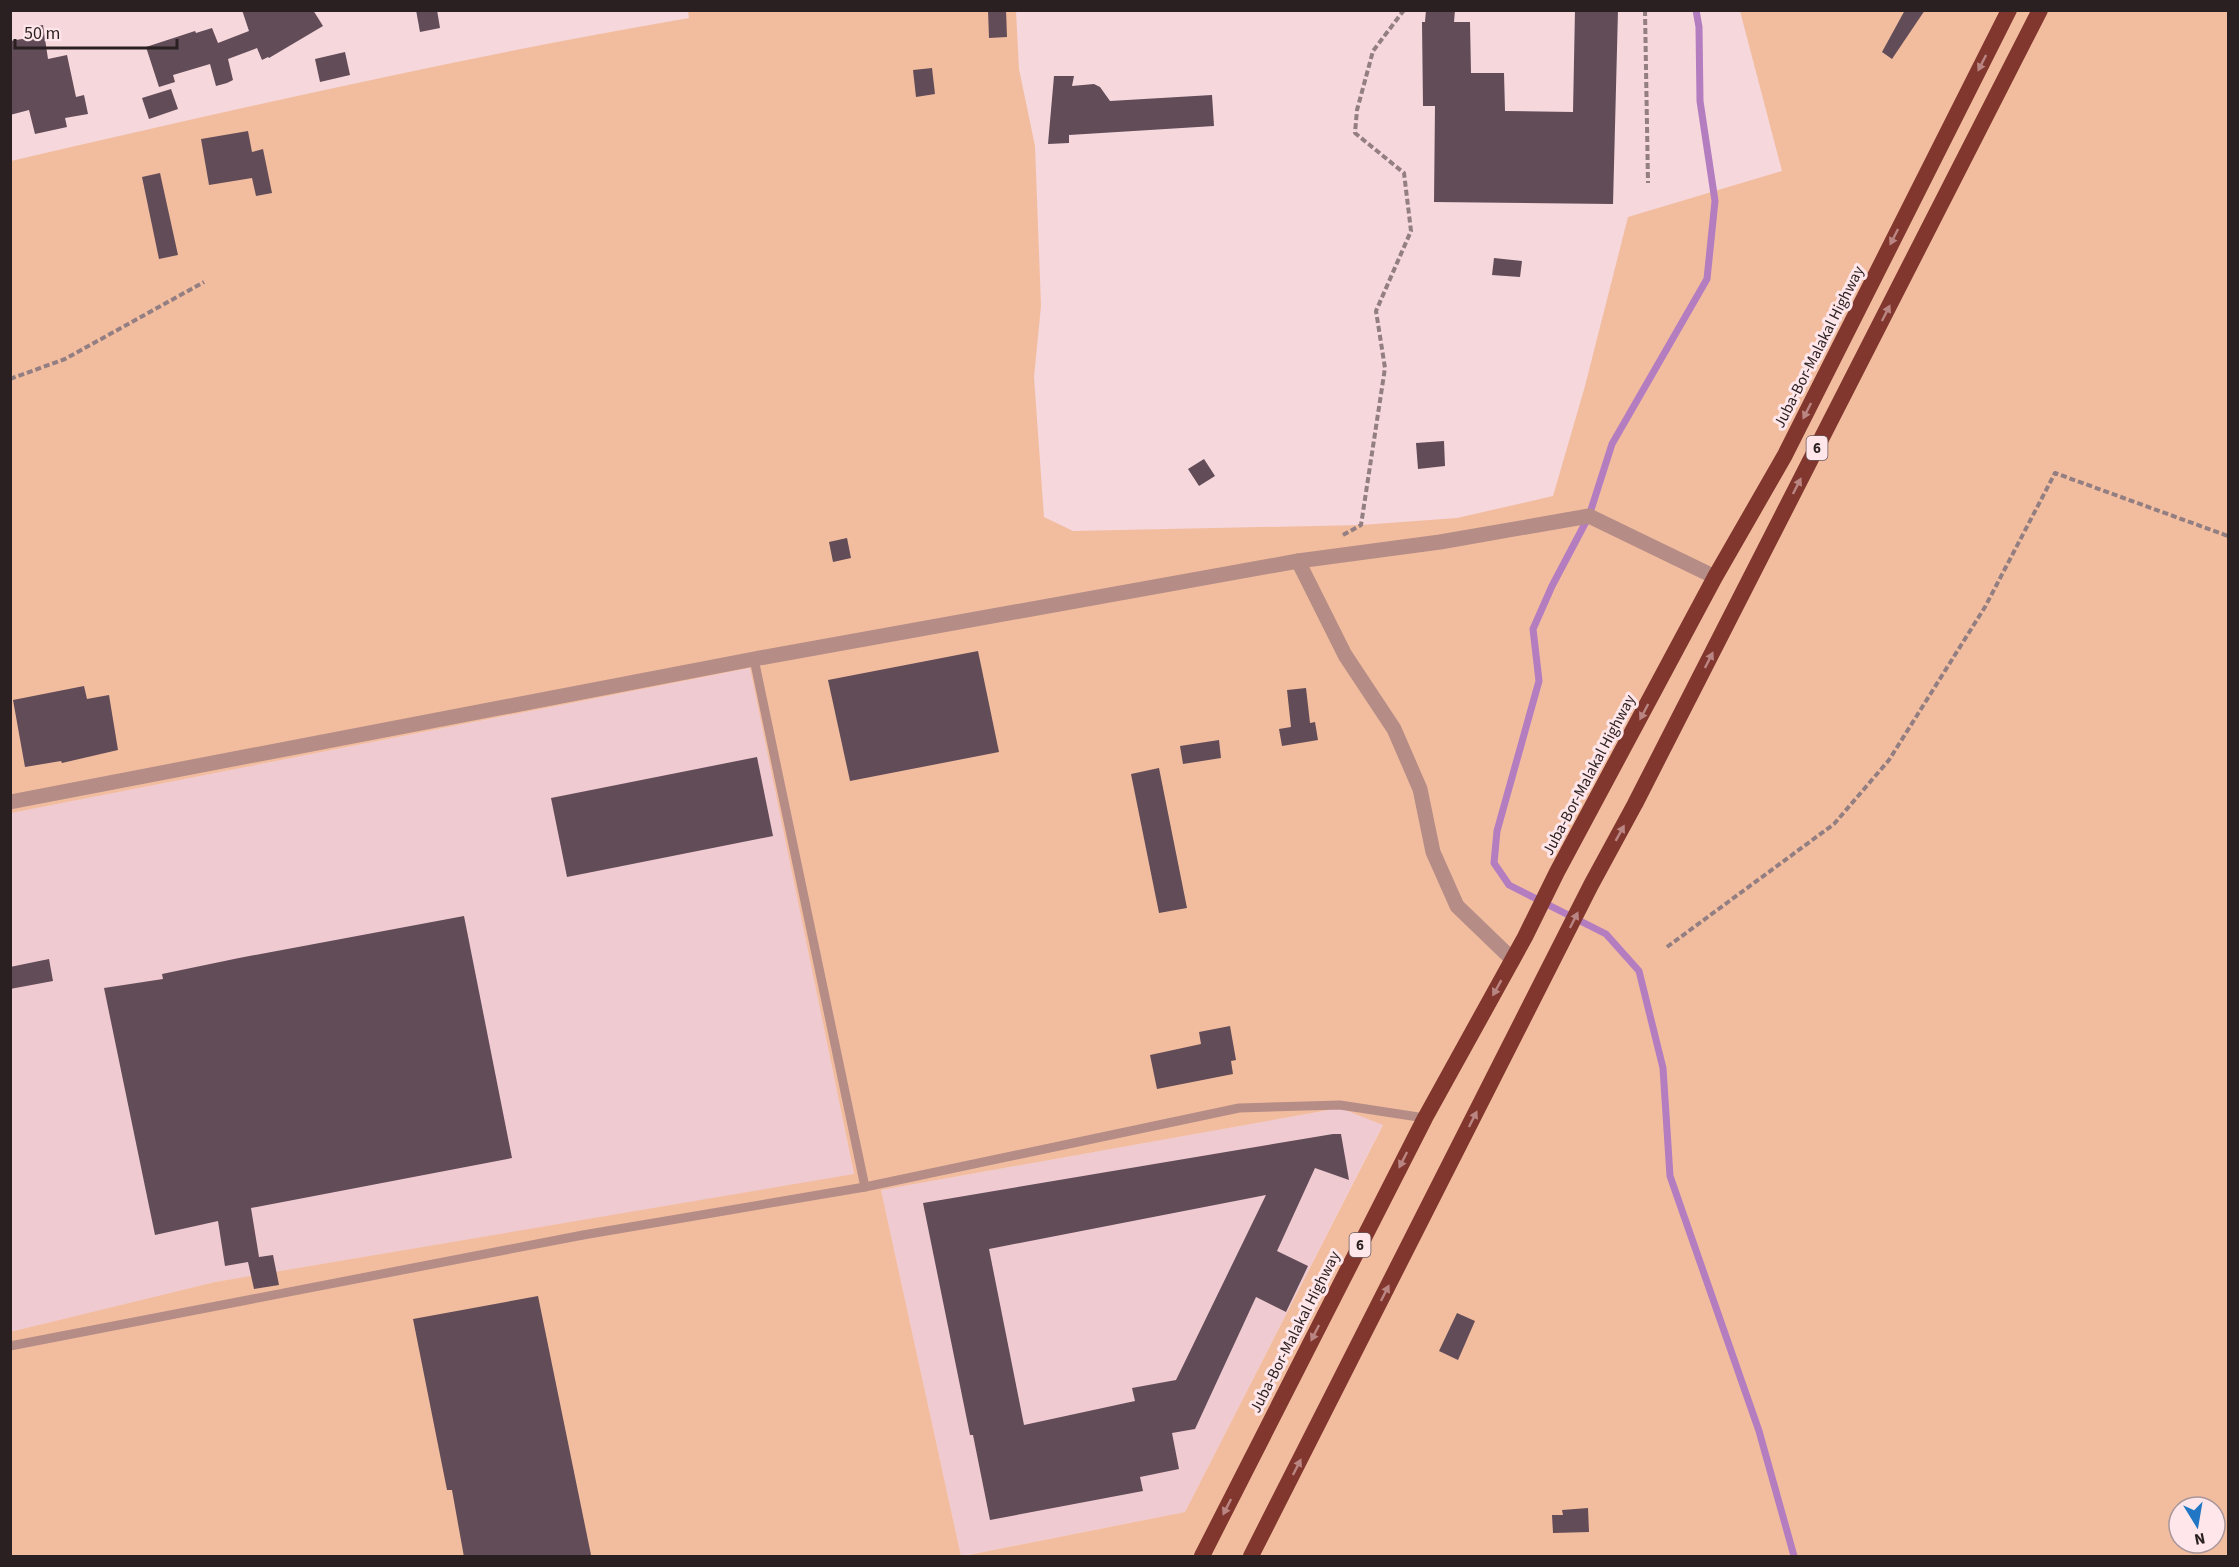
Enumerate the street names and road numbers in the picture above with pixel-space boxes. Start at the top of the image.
street label: Juba-Bor-Malakal Highway [1769,262,1870,432]
road number: 6 [1806,436,1828,460]
street label: Juba-Bor-Malakal Highway [1537,690,1641,859]
road number: 6 [1350,1233,1370,1257]
street label: Juba-Bor-Malakal Highway [1245,1247,1346,1417]

